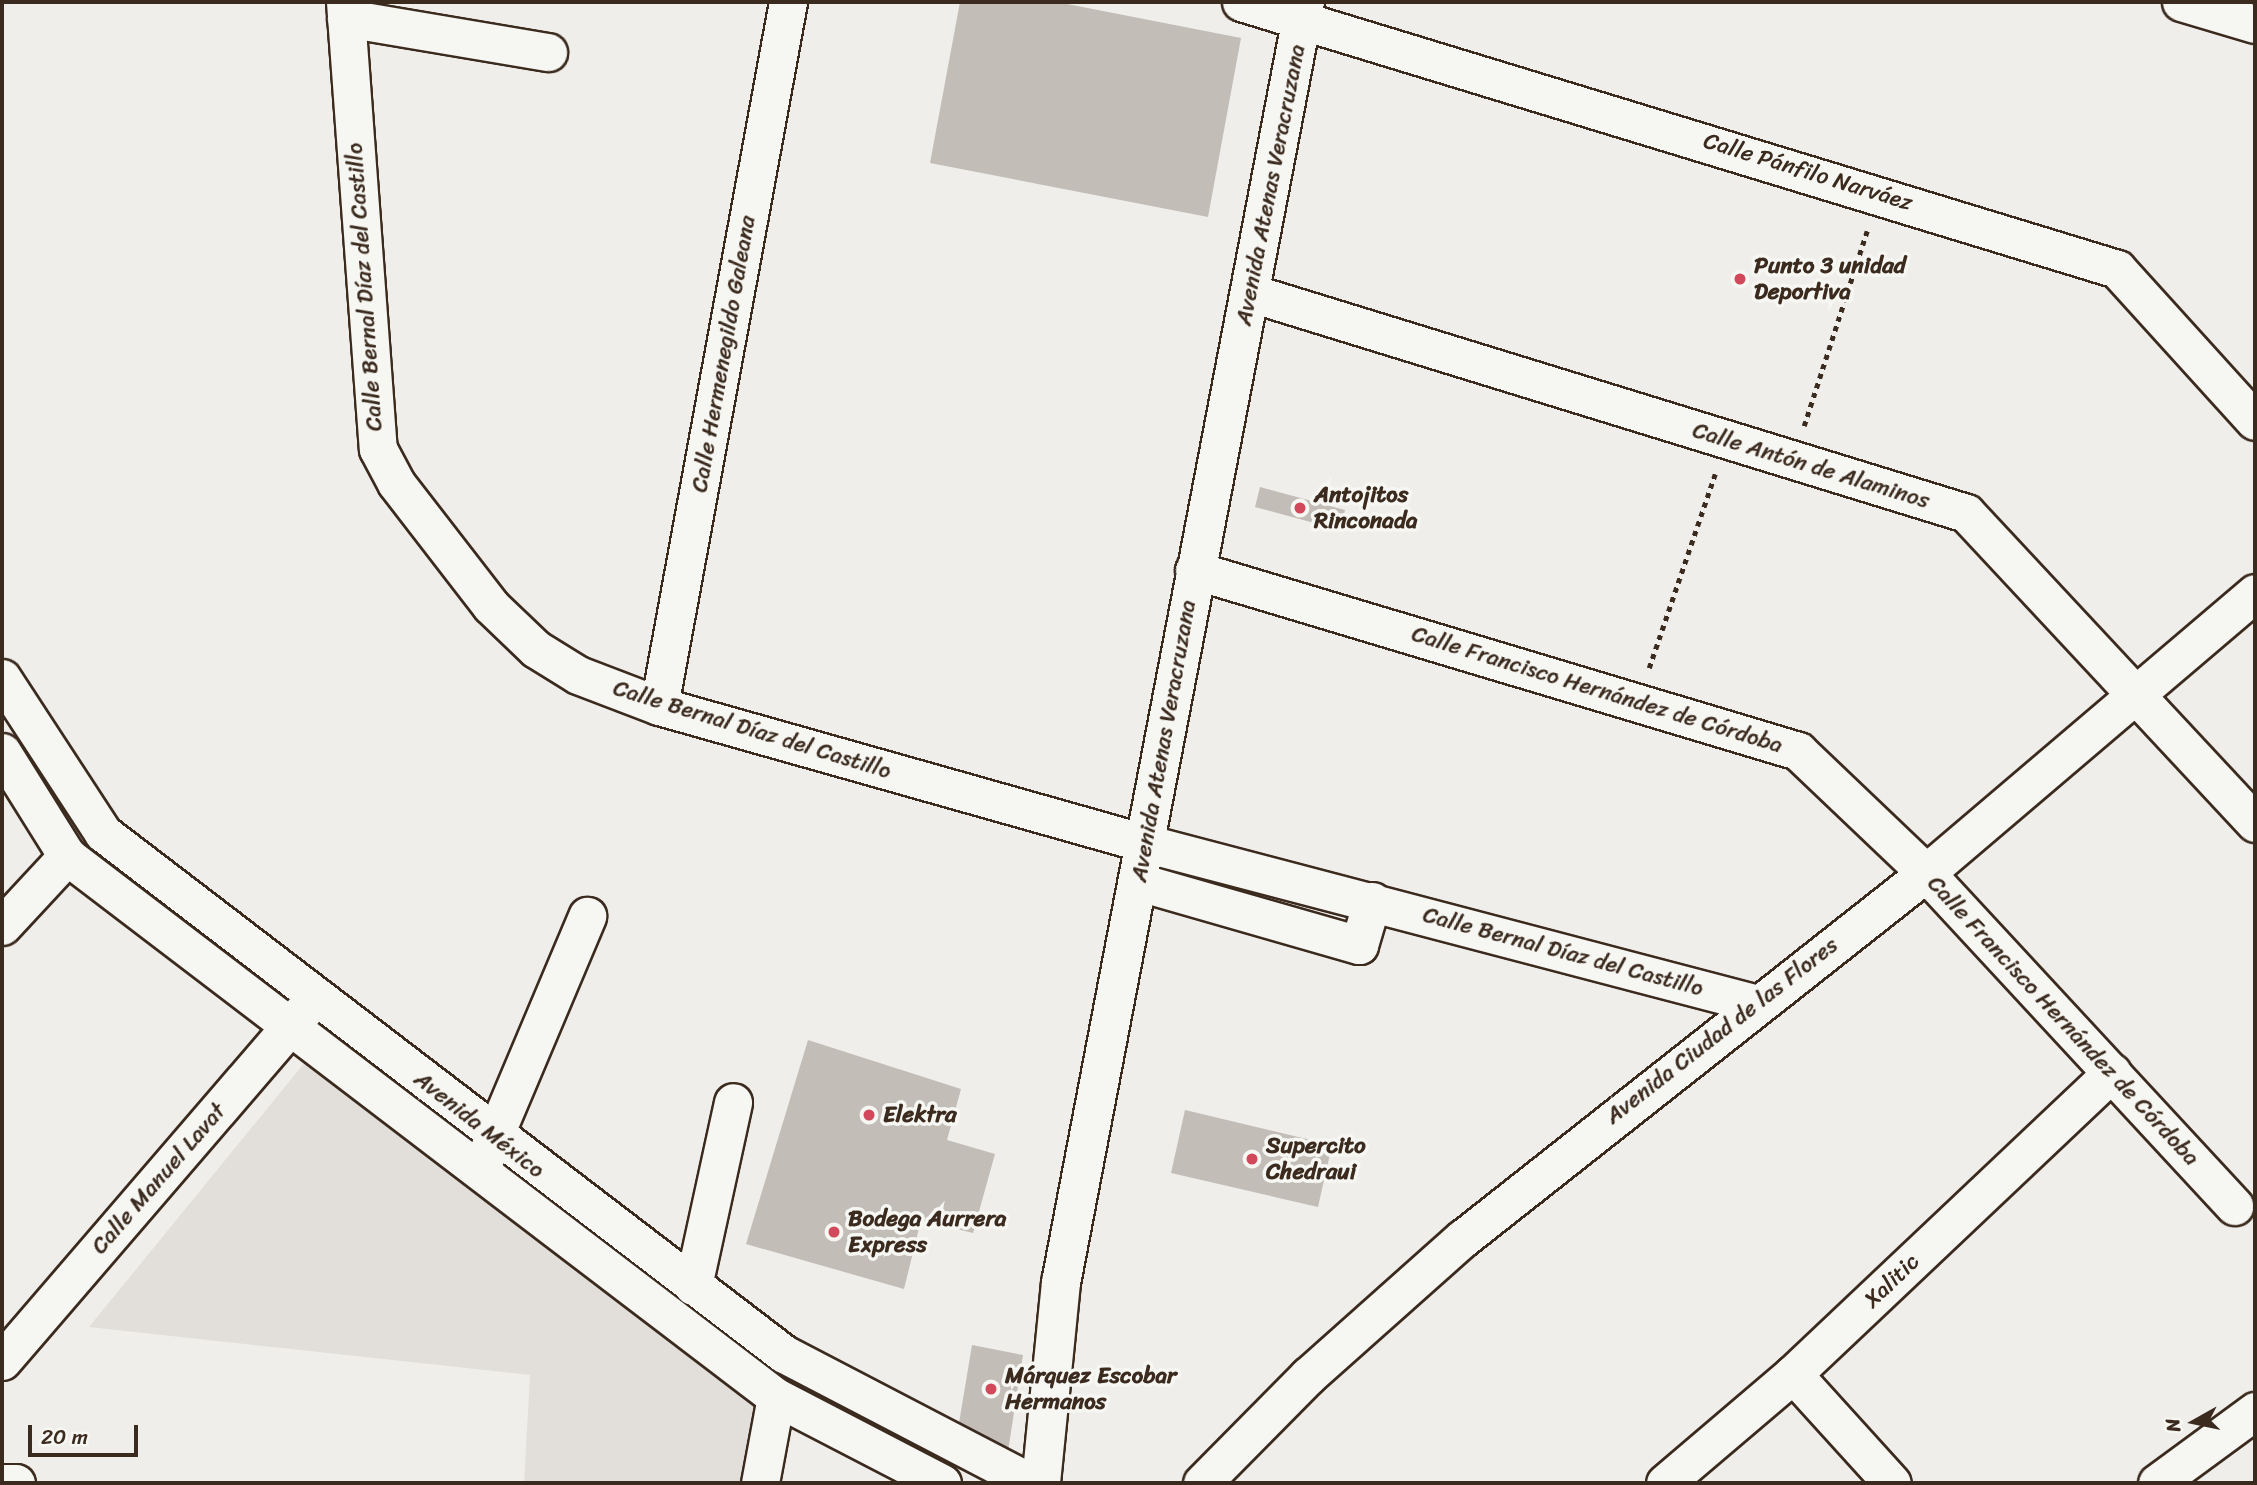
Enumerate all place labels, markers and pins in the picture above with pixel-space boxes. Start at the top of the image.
place label: Punto 3 unidad Deportiva [1754,252,1906,306]
marker: Punto 3 unidad Deportiva [1732,271,1748,287]
place label: Antojitos Rinconada [1314,481,1418,535]
marker: Antojitos Rinconada [1292,500,1308,516]
place label: Elektra [883,1101,957,1129]
marker: Elektra [861,1107,877,1123]
place label: Supercito Chedraui [1266,1132,1366,1186]
marker: Supercito Chedraui [1244,1151,1260,1167]
place label: Bodega Aurrera Express [848,1205,1006,1259]
marker: Bodega Aurrera Express [826,1224,842,1240]
place label: Márquez Escobar Hermanos [1005,1362,1177,1416]
marker: Márquez Escobar Hermanos [983,1381,999,1397]

